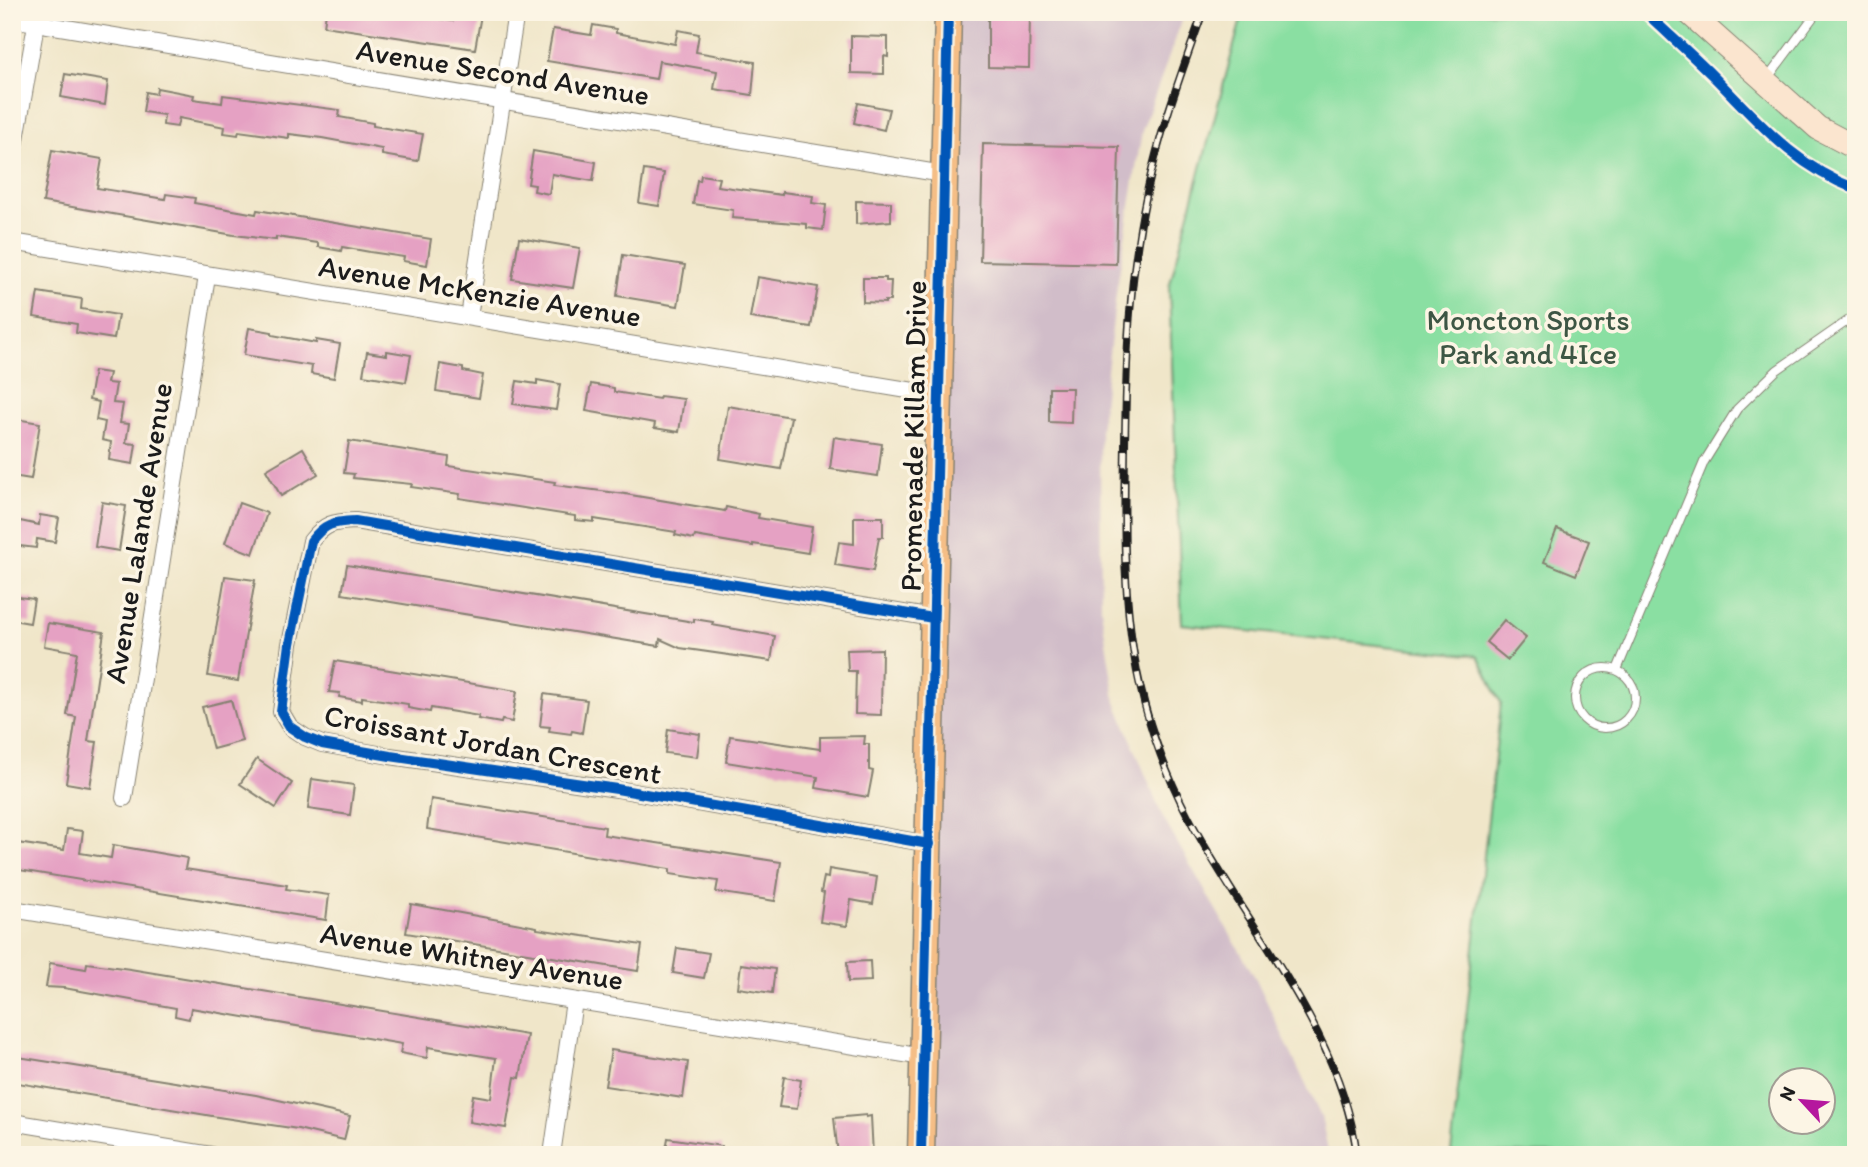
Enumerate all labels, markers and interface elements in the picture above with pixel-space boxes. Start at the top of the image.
street label: Avenue Second Avenue [354,31,652,113]
street label: Avenue McKenzie Avenue [316,247,644,335]
street label: Promenade Killam Drive [892,280,934,592]
park label: Moncton Sports Park and 4Ice [1426,301,1630,372]
street label: Avenue Lalande Avenue [96,380,180,686]
street label: Croissant Jordan Crescent [321,696,665,792]
street label: Avenue Whitney Avenue [318,914,626,998]
north arrow [1766,1066,1836,1136]
text: N [1774,1083,1800,1105]

